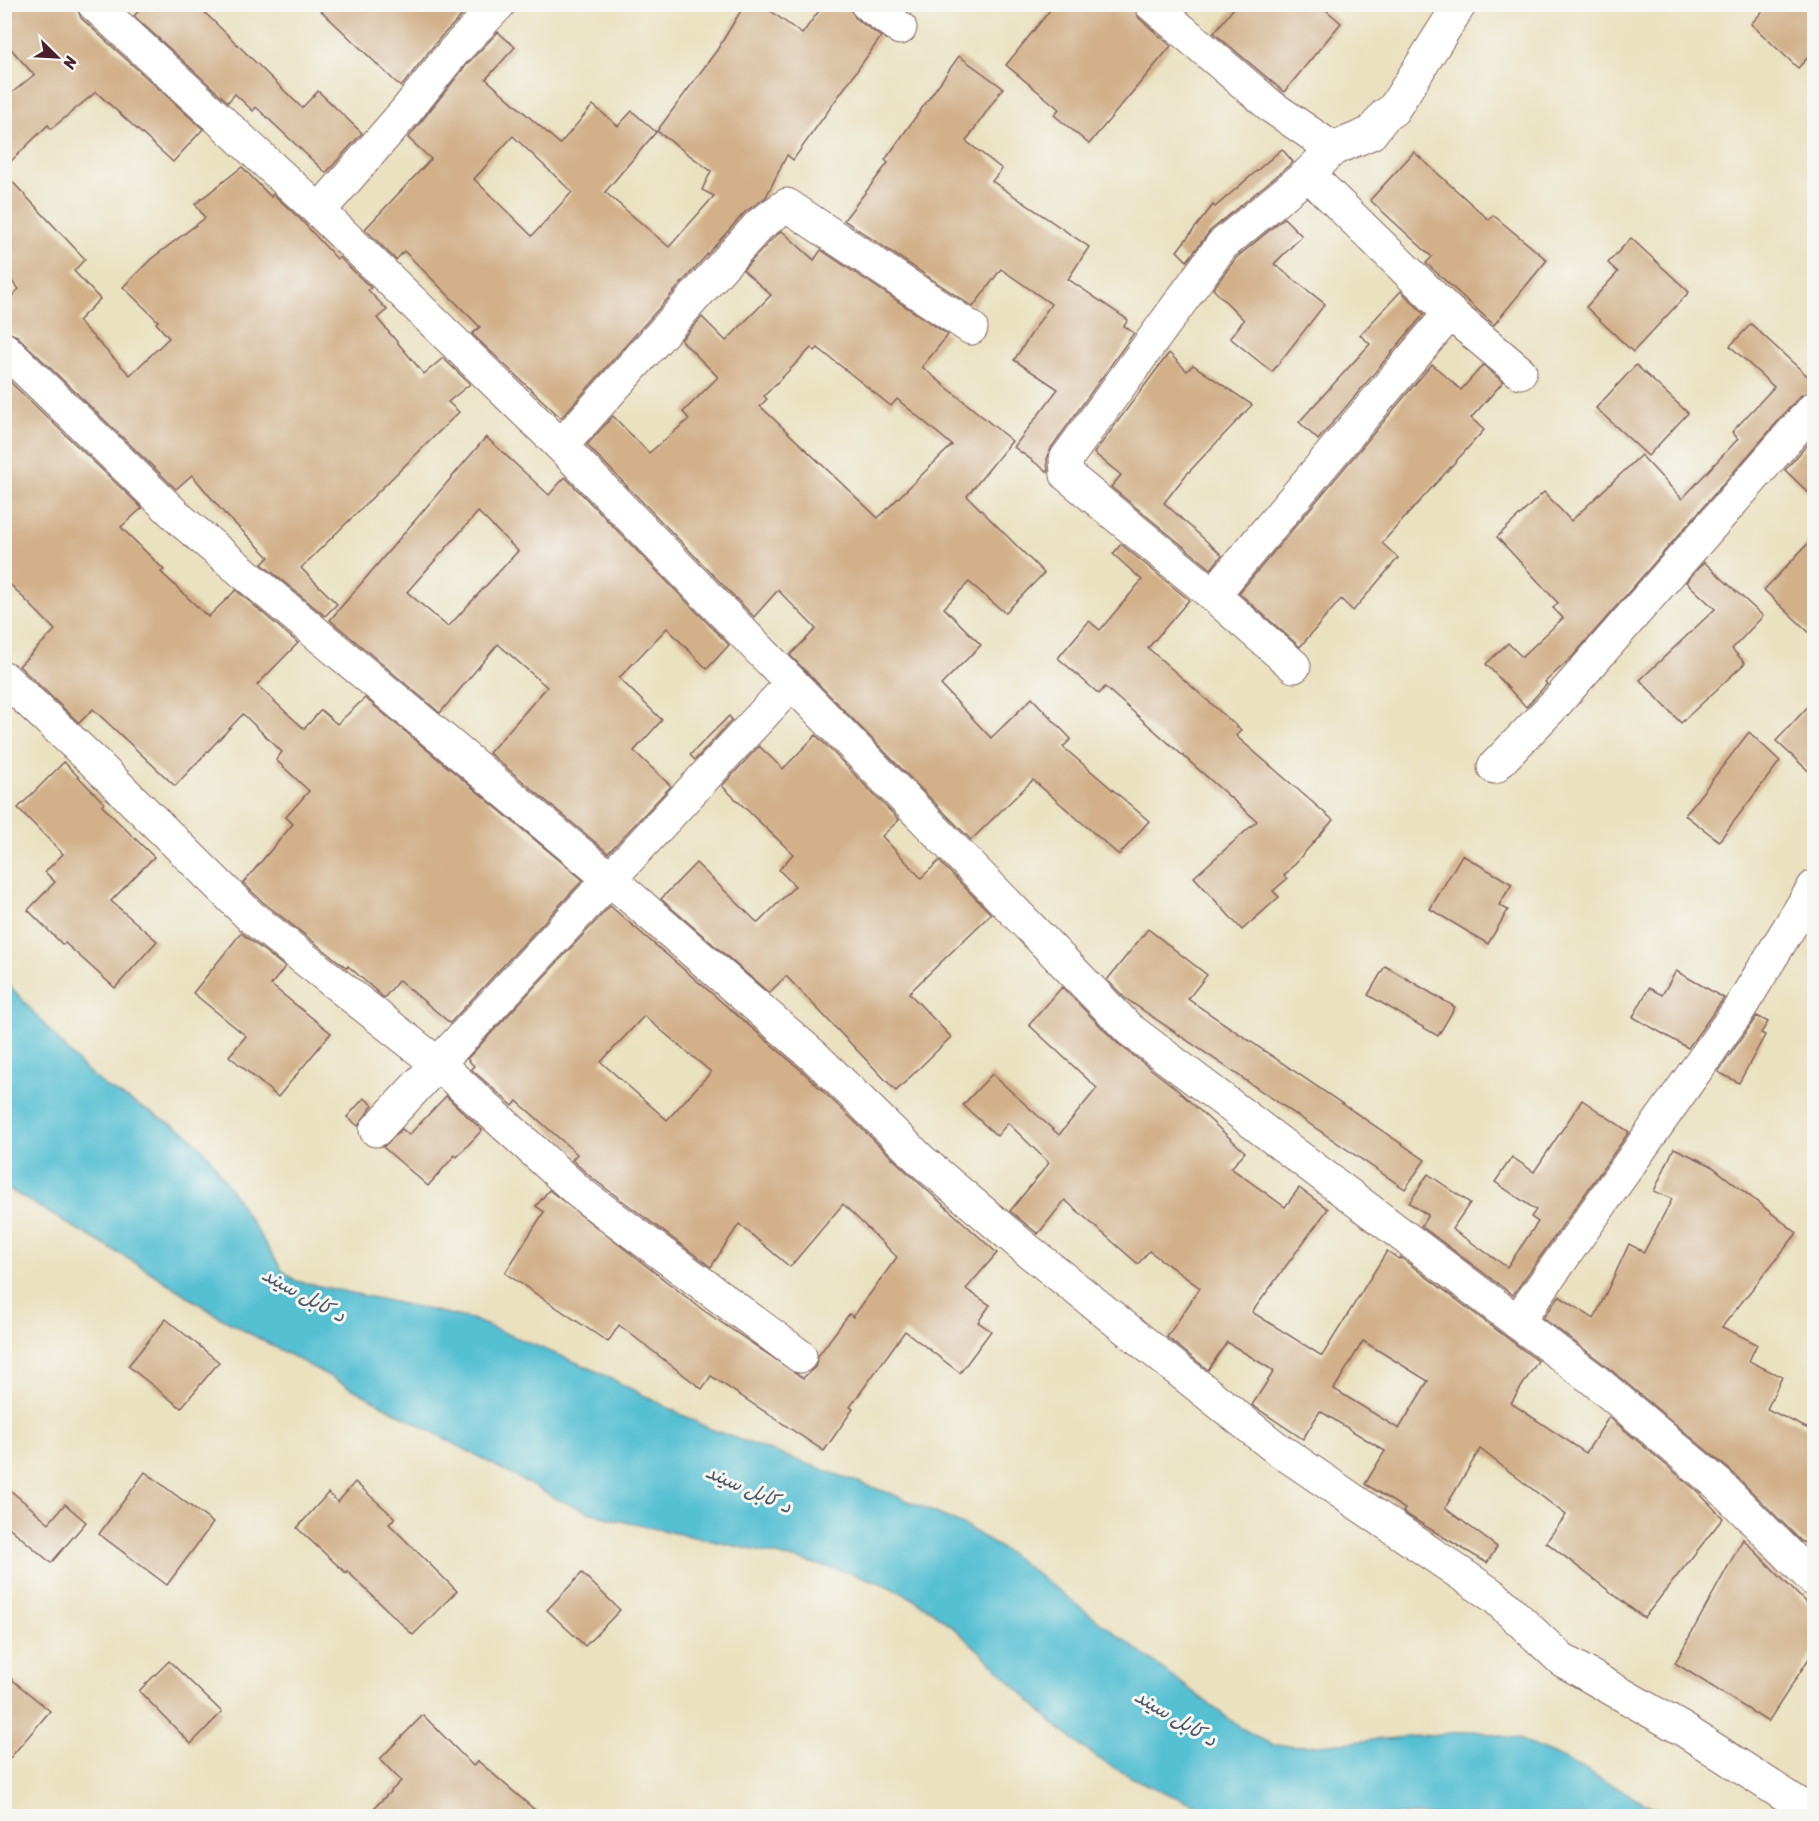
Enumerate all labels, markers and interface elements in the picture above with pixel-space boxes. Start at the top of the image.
north arrow [27,27,87,87]
text: N [54,51,86,75]
water label: د کابل سيند [255,1257,353,1333]
water label: د کابل سيند [700,1454,798,1524]
water label: د کابل سيند [1128,1679,1225,1757]

